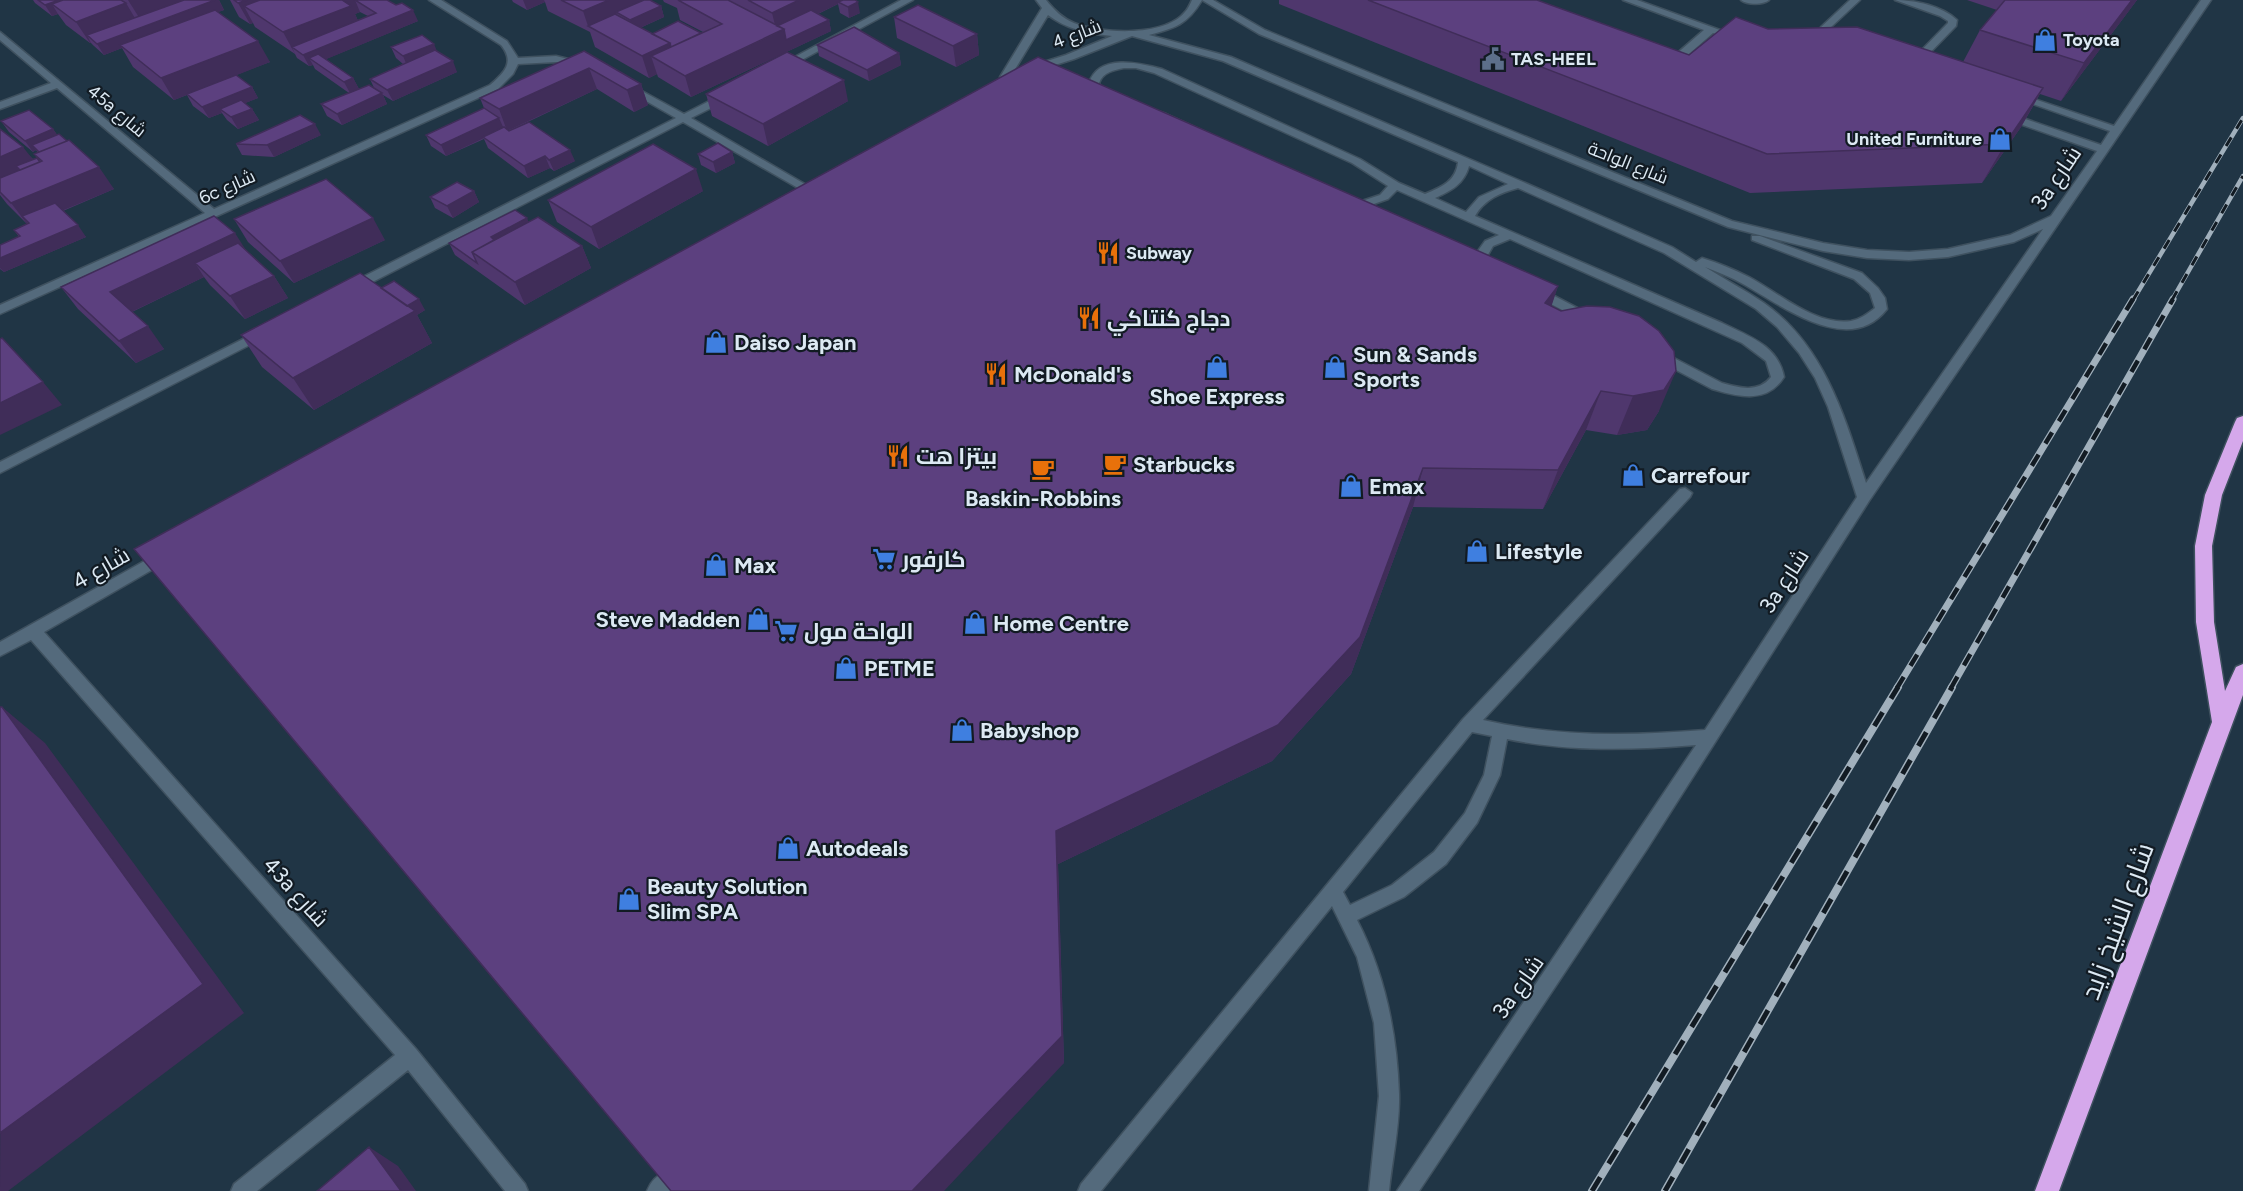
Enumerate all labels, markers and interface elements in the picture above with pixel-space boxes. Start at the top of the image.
street label: شارع 4 [1049,15,1105,54]
shop icon: Toyota [2032,27,2058,53]
place label: Toyota [2063,29,2120,51]
public building icon: TAS-HEEL [1480,46,1506,72]
place label: TAS-HEEL [1511,48,1596,70]
street label: 45a شارع [82,80,151,143]
shop icon: United Furniture [1987,126,2013,152]
place label: United Furniture [1846,128,1982,150]
street label: شارع الواحة [1584,137,1671,190]
street label: 3a شارع [2025,141,2088,216]
street label: 6c شارع [195,165,259,210]
restaurant icon: Subway [1095,240,1121,266]
place label: Subway [1126,242,1193,264]
restaurant icon: دجاج كنتاكي [1076,305,1102,331]
place label: دجاج كنتاكي [1107,305,1231,336]
shop icon: Daiso Japan [703,329,729,355]
place label: Daiso Japan [734,329,856,356]
place label: Sun & Sands Sports [1353,341,1477,393]
shop icon: Shoe Express [1204,354,1230,380]
shop icon: Sun & Sands Sports [1322,354,1348,380]
restaurant icon: McDonald's [983,361,1009,387]
place label: McDonald's [1014,361,1131,388]
place label: Shoe Express [1149,383,1285,410]
restaurant icon: بيتزا هت [885,443,911,469]
place label: بيتزا هت [916,443,997,470]
cafe icon: Starbucks [1102,451,1128,477]
place label: Starbucks [1133,451,1235,478]
cafe icon: Baskin-Robbins [1030,456,1056,482]
shop icon: Carrefour [1620,462,1646,488]
place label: Carrefour [1651,462,1750,489]
shop icon: Emax [1338,473,1364,499]
place label: Emax [1369,473,1425,500]
place label: Baskin-Robbins [965,485,1121,512]
shop icon: Lifestyle [1464,538,1490,564]
place label: Lifestyle [1495,538,1583,565]
street label: شارع 4 [68,541,135,596]
street label: 3a شارع [1753,544,1816,619]
supermarket icon: كارفور [871,546,897,572]
place label: كارفور [901,546,966,573]
shop icon: Max [703,552,729,578]
place label: Max [734,552,777,579]
place label: Steve Madden [596,606,740,633]
shop icon: Steve Madden [745,606,771,632]
shop icon: Home Centre [962,610,988,636]
place label: Home Centre [993,610,1129,637]
supermarket icon: الواحة مول [773,618,799,644]
place label: الواحة مول [804,618,913,645]
shop icon: PETME [833,655,859,681]
place label: PETME [864,655,935,682]
shop icon: Babyshop [949,717,975,743]
place label: Babyshop [980,717,1079,744]
shop icon: Autodeals [775,835,801,861]
place label: Autodeals [806,835,908,862]
street label: شارع الشيخ زايد [2073,838,2163,1005]
street label: 43a شارع [257,851,334,933]
place label: Beauty Solution Slim SPA [647,873,808,925]
shop icon: Beauty Solution Slim SPA [616,886,642,912]
street label: 3a شارع [1487,950,1550,1024]

